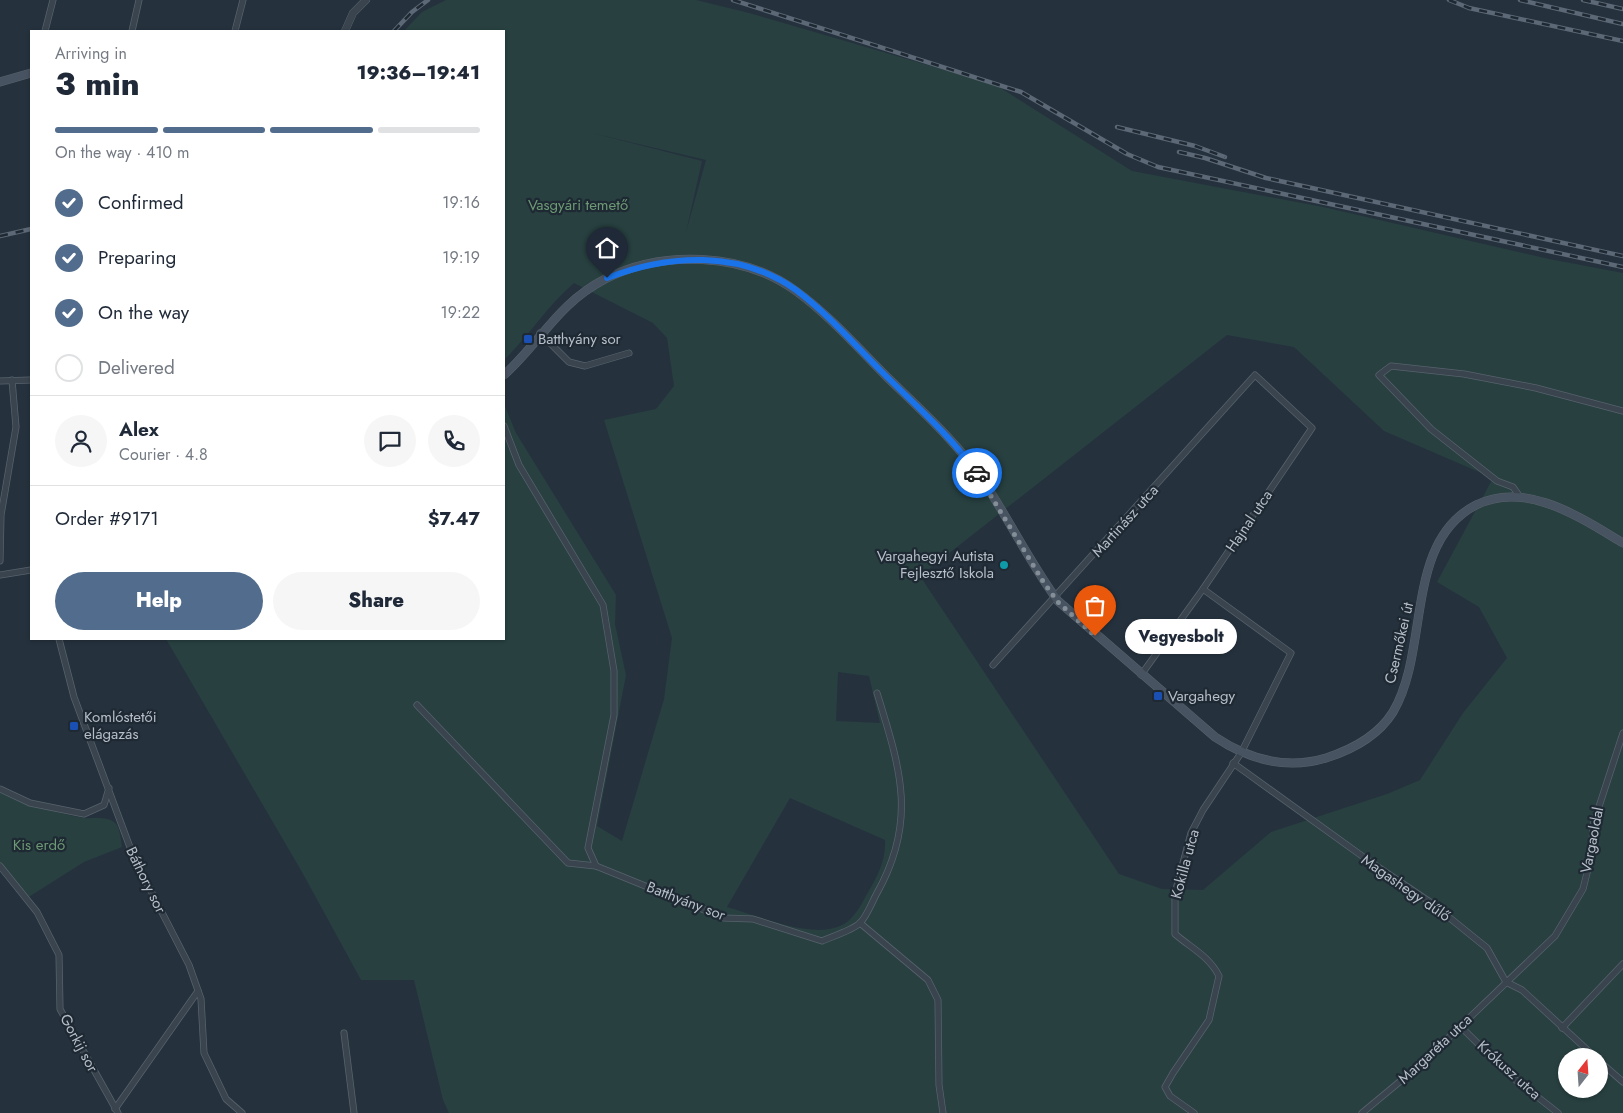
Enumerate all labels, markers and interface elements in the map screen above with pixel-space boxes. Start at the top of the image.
text: Arriving in [55,42,127,65]
text: 19:36–19:41 [356,59,480,86]
text: 3 min [55,61,140,107]
text: On the way · 410 m [55,141,189,164]
icon: check [55,189,83,217]
text: Confirmed [98,189,184,216]
text: 19:16 [442,191,480,214]
park label: Vasgyári temető [528,194,628,216]
pin [586,227,628,278]
icon: home [593,234,621,262]
icon: check [55,244,83,272]
text: Preparing [98,244,176,271]
text: 19:19 [442,246,480,269]
icon: check [55,299,83,327]
text: On the way [98,299,189,326]
text: 19:22 [441,301,480,324]
place label: Batthyány sor [538,328,622,350]
marker: Batthyány sor [522,333,534,345]
text: Delivered [98,354,175,381]
button: person [55,415,107,467]
button: chat [364,415,416,467]
button: phone [428,415,480,467]
text: Alex [119,416,159,443]
text: Courier · 4.8 [119,443,208,466]
courier [952,448,1002,498]
icon: car [963,459,991,487]
street label: Martinász utca [1087,480,1163,562]
street label: Hajnal utca [1220,486,1278,556]
text: Order #9171 [55,505,159,532]
text: $7.47 [428,505,480,532]
place label: Vargahegyi Autista Fejlesztő Iskola [877,545,994,584]
marker: Vargahegyi Autista Fejlesztő Iskola [998,559,1010,571]
button: Help [55,572,263,630]
button: Share [273,572,480,630]
pin [1074,585,1116,636]
icon: bag [1081,592,1109,620]
street label: Csermőkei út [1379,600,1419,686]
callout: Vegyesbolt [1125,618,1238,654]
text: Vegyesbolt [1138,625,1224,648]
place label: Vargahegy [1168,685,1235,707]
marker: Vargahegy [1152,690,1164,702]
place label: Komlóstetői elágazás [84,706,157,745]
marker: Komlóstetői elágazás [68,720,80,732]
street label: Vargaoldal [1575,805,1609,875]
street label: Kokilla utca [1165,827,1205,901]
park label: Kis erdő [13,834,65,856]
street label: Báthory sor [120,843,172,918]
street label: Magashegy dűlő [1357,849,1455,927]
street label: Batthyány sor [643,876,729,926]
street label: Margaréta utca [1393,1009,1477,1089]
street label: Gorkij sor [54,1010,104,1077]
street label: Krókusz utca [1472,1035,1546,1105]
north arrow [1558,1048,1608,1098]
map controls [1558,1048,1608,1098]

